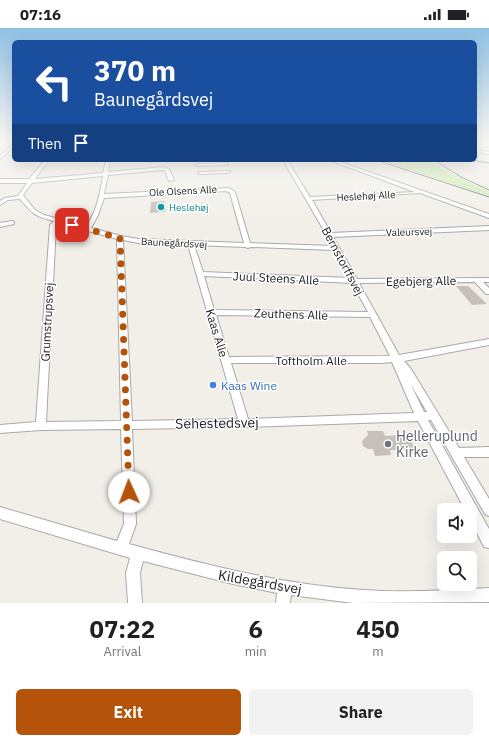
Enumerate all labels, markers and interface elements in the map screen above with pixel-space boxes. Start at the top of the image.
text: 07:16 [20,5,61,24]
text: 370 m [94,52,176,89]
icon: left [28,56,80,108]
text: Baunegårdsvej [94,88,213,111]
icon: arrive [70,132,92,154]
text: Then [28,134,62,153]
street label: Ole Olsens Alle [149,183,218,199]
street label: Heslehøj Alle [336,188,396,204]
place label: Heslehøj [169,201,209,214]
marker: Heslehøj [156,202,166,212]
pin [55,208,89,242]
icon: arrive [61,214,83,236]
street label: Bernstorffsvej [319,224,367,298]
street label: Valeursvej [386,225,432,239]
street label: Baunegårdsvej [141,235,207,251]
street label: Juul Steens Alle [232,268,320,288]
street label: Egebjerg Alle [386,273,457,289]
street label: Grumstrupsvej [37,282,57,362]
street label: Zeuthens Alle [254,305,329,323]
street label: Kaas Alle [203,307,232,359]
street label: Toftholm Alle [275,353,347,368]
place label: Kaas Wine [221,378,277,393]
marker: Kaas Wine [208,380,218,390]
street label: Sehestedsvej [175,413,259,433]
place label: Helleruplund Kirke [396,427,478,461]
marker: Helleruplund Kirke [383,439,393,449]
position arrow [108,471,150,513]
map controls [437,503,477,591]
button: sound [437,503,477,543]
button: search [437,551,477,591]
street label: Kildegårdsvej [217,566,303,598]
text: 07:22 [90,613,155,645]
text: 6 [248,613,263,645]
text: 450 [356,613,399,645]
text: Arrival [103,643,141,660]
text: min [245,643,267,660]
text: m [372,643,383,660]
button: Exit [16,689,241,735]
button: Share [249,689,473,735]

